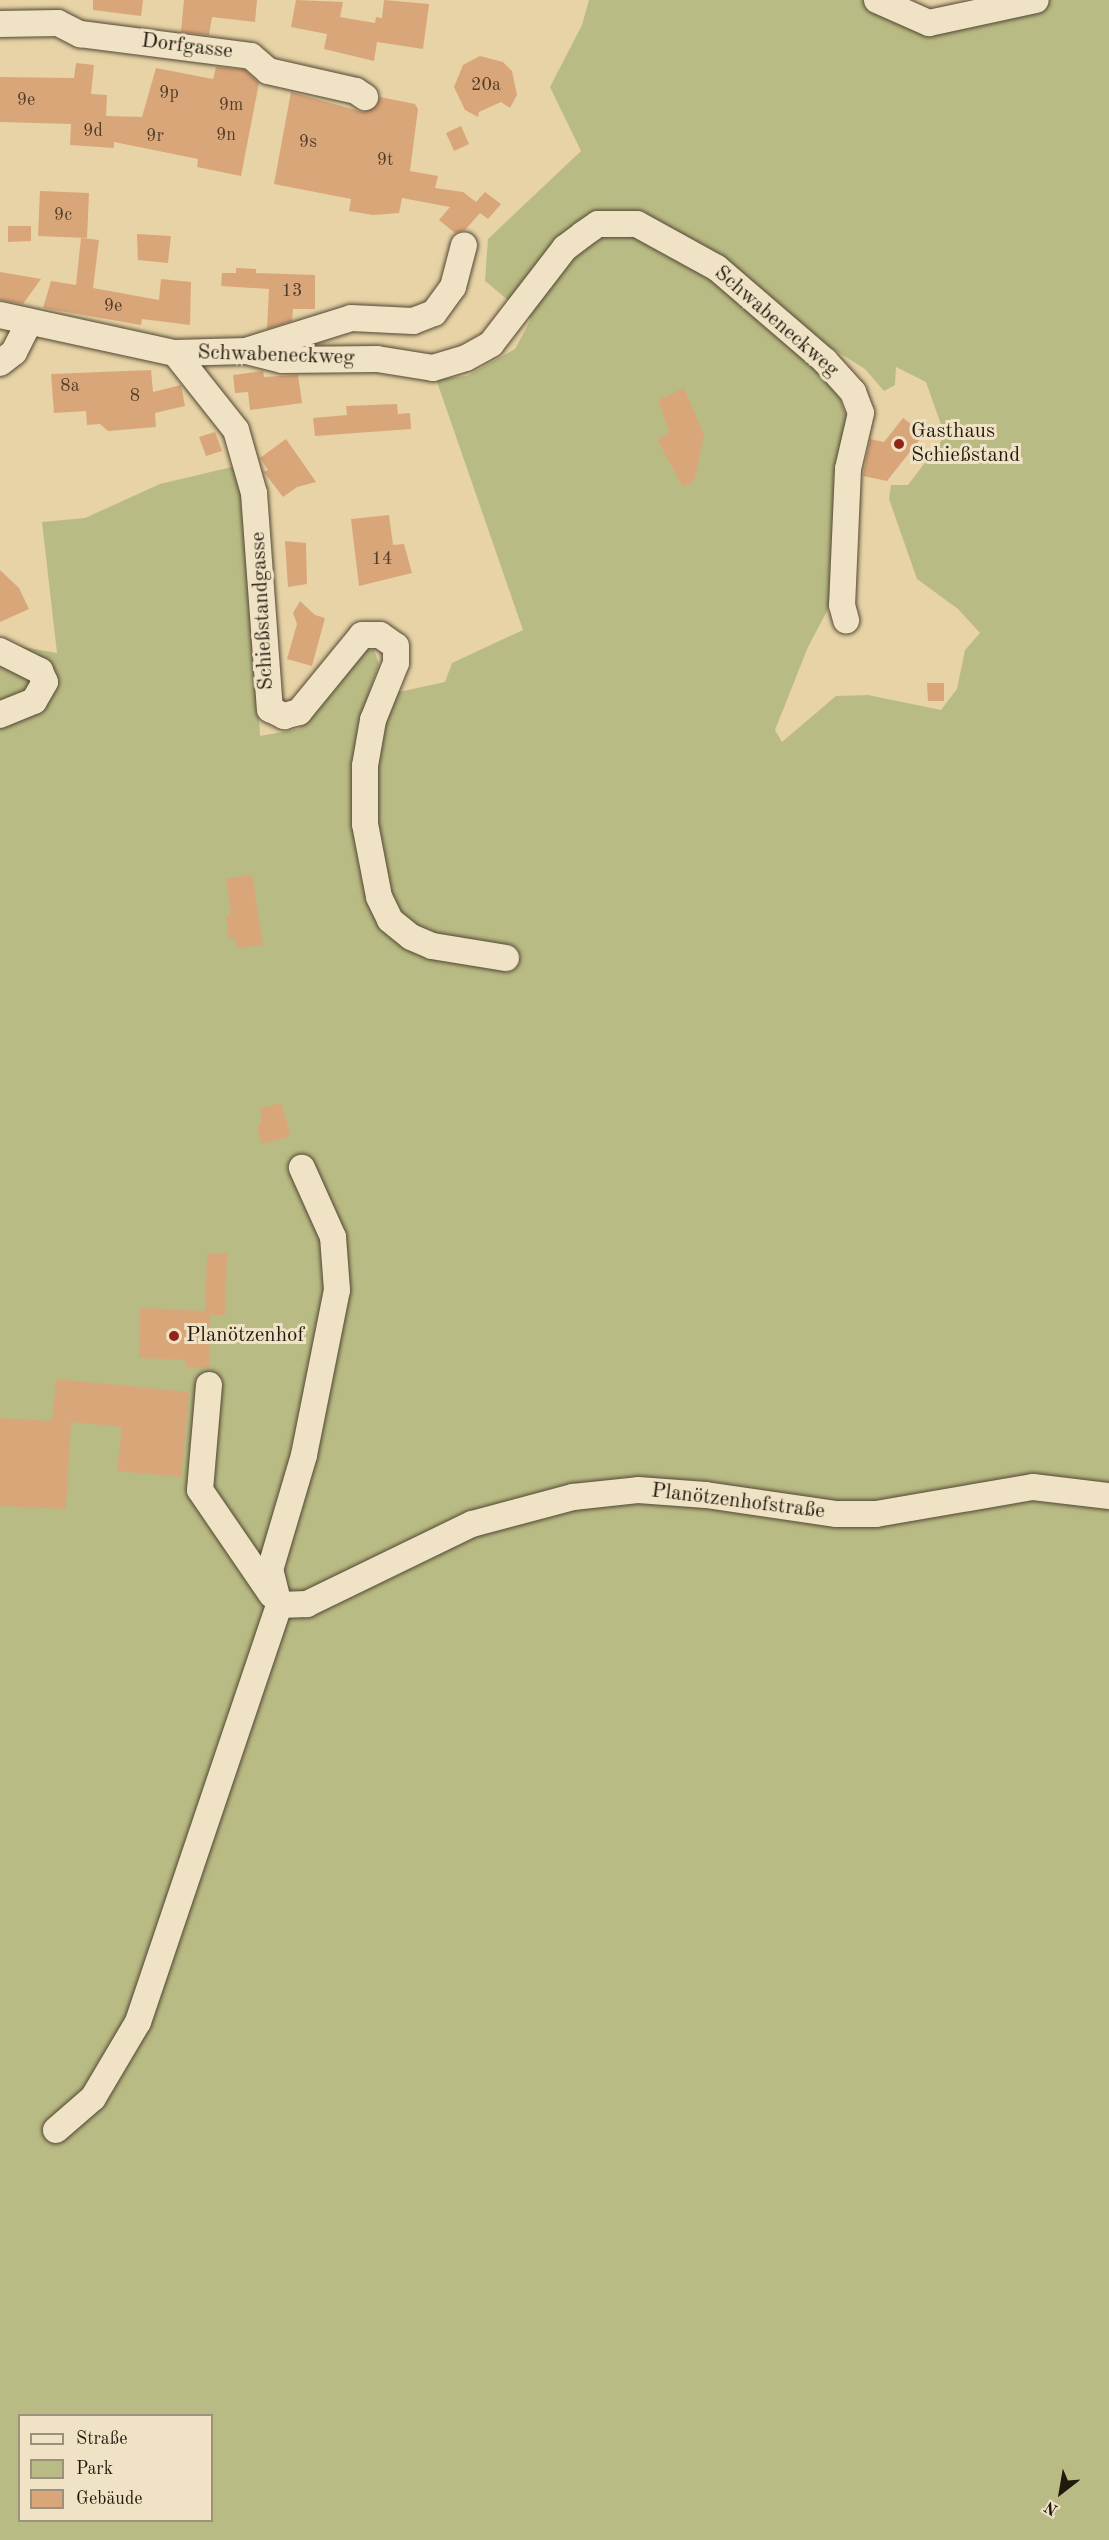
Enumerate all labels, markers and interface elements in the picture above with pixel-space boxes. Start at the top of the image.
street label: Dorfgasse [140,29,234,65]
house number: 20a [471,74,501,96]
house number: 9p [159,82,179,104]
house number: 9e [17,89,35,111]
house number: 9m [219,94,243,116]
house number: 9d [83,120,103,142]
house number: 9n [216,124,236,146]
house number: 9r [146,125,164,147]
house number: 9s [299,131,317,153]
house number: 9t [377,149,393,171]
house number: 9c [54,204,72,226]
street label: Schwabeneckweg [708,261,844,383]
house number: 13 [282,280,302,302]
house number: 9e [104,295,122,317]
street label: Schwabeneckweg [197,341,355,371]
house number: 8a [60,375,80,397]
house number: 8 [130,385,140,407]
place label: Gasthaus Schießstand [911,419,1020,469]
marker: Gasthaus Schießstand [892,437,906,451]
street label: Schießstandgasse [246,531,280,691]
house number: 14 [372,548,392,570]
place label: Planötzenhof [186,1323,304,1349]
marker: Planötzenhof [167,1329,181,1343]
street label: Planötzenhofstraße [650,1479,826,1525]
legend [18,2414,213,2522]
text: Straße [76,2430,127,2448]
text: Park [76,2460,113,2478]
north arrow [1031,2462,1091,2522]
text: Gebäude [76,2490,143,2508]
text: N [1042,2497,1061,2517]

